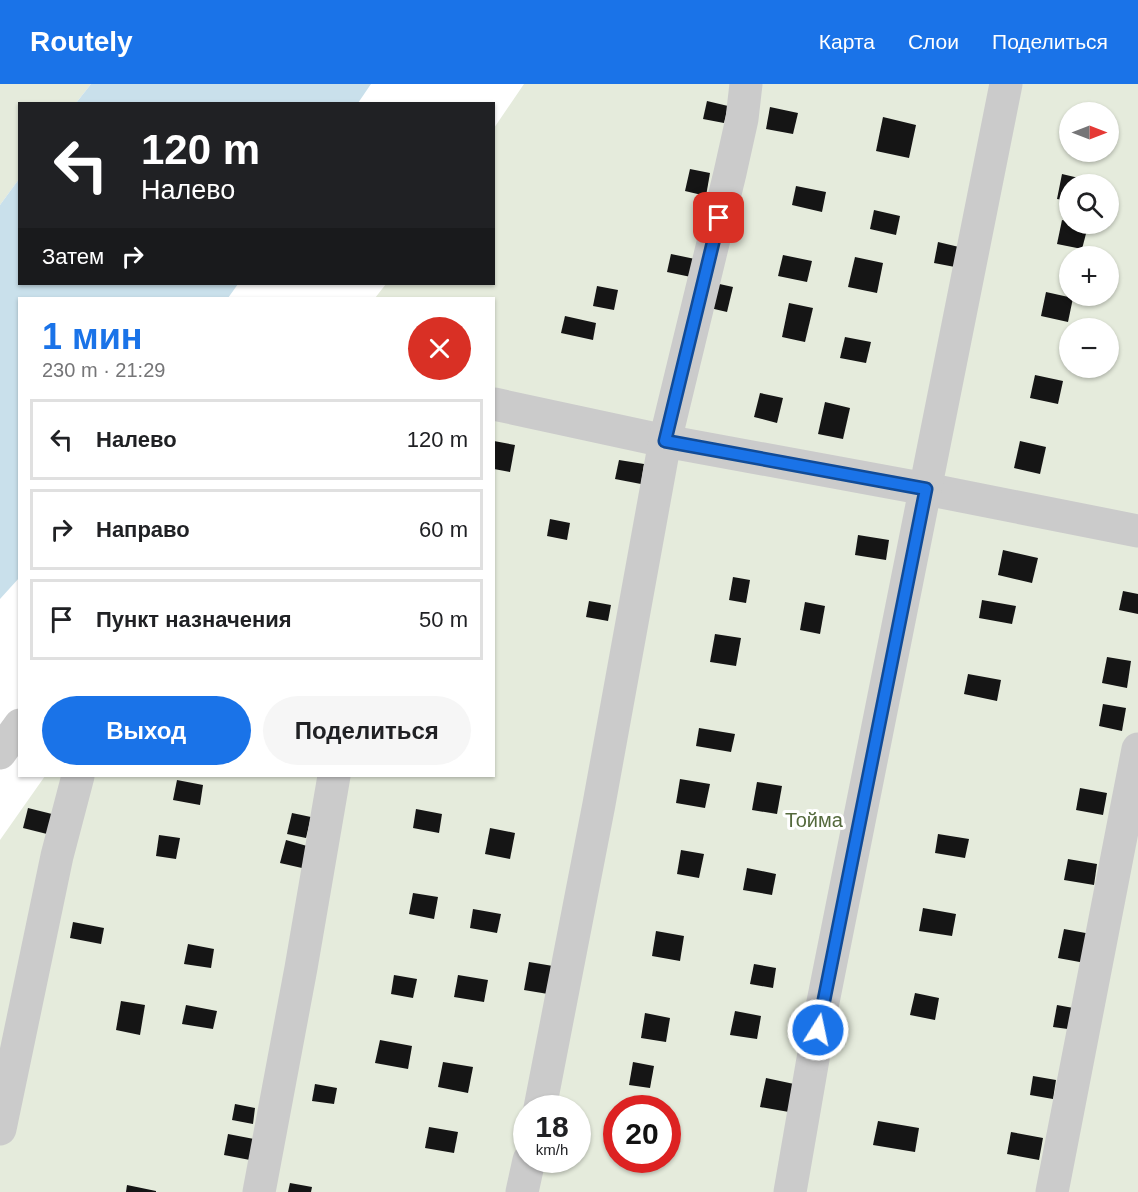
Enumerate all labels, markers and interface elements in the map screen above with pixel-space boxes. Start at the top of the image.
text: Routely [30,26,133,57]
text: Карта [819,30,875,53]
text: Слои [908,30,959,53]
text: Поделиться [992,30,1108,53]
north arrow [1059,102,1119,162]
map controls [1059,102,1119,378]
icon: left [42,126,120,204]
text: 120 m [141,126,260,173]
button: search [1059,174,1119,234]
text: Налево [141,175,235,205]
pin [693,192,744,243]
icon: arrive [702,201,735,234]
icon: right [116,240,149,273]
text: Затем [42,244,104,269]
button: + [1059,246,1119,306]
text: 1 мин [42,316,143,357]
button: close [408,317,471,380]
button: − [1059,318,1119,378]
text: 230 m · 21:29 [42,359,165,381]
icon: left [45,423,78,456]
text: Налево [96,427,177,452]
text: 120 m [407,427,468,452]
icon: right [45,513,78,546]
text: Направо [96,517,190,542]
text: 60 m [419,517,468,542]
icon: arrive [45,603,78,636]
text: Пункт назначения [96,607,292,632]
text: 50 m [419,607,468,632]
button: Выход [42,696,251,765]
button: Поделиться [263,696,471,765]
park label: Тойма [785,809,844,831]
position arrow [786,998,850,1062]
speed limit sign: 20 [603,1095,681,1173]
text: 18 [535,1110,569,1143]
text: km/h [536,1141,568,1158]

